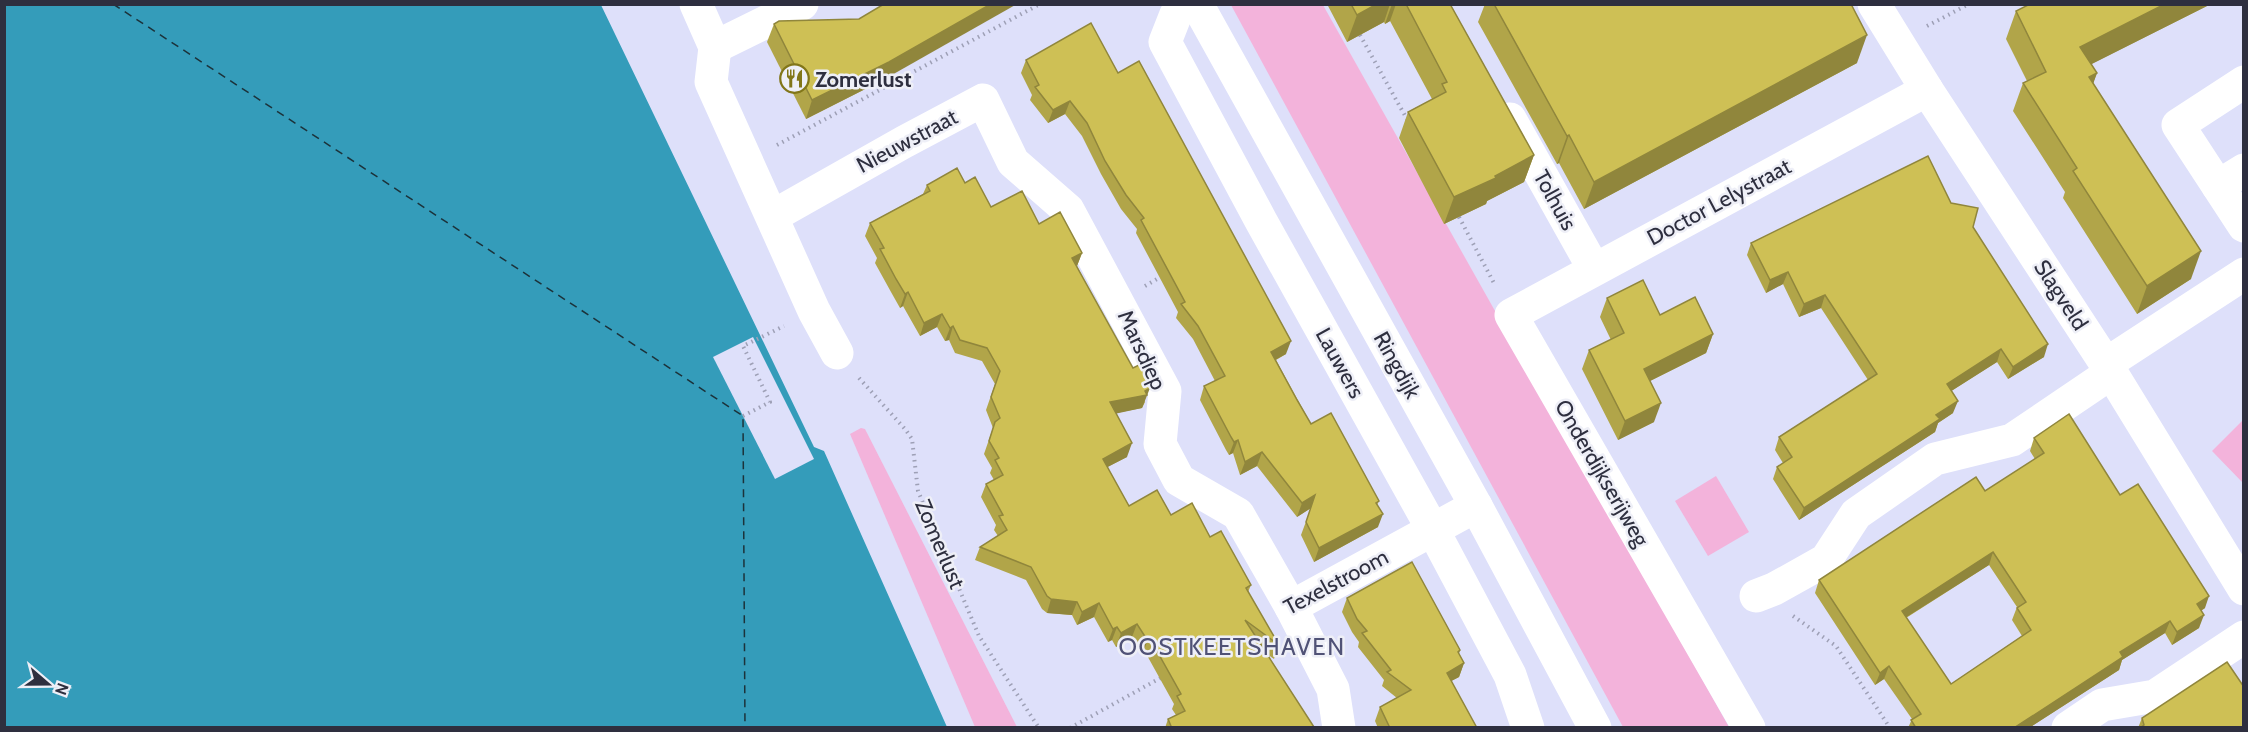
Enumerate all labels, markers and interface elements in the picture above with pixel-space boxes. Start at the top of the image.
restaurant icon: Zomerlust [778,63,810,95]
place label: Zomerlust [815,66,912,93]
street label: Nieuwstraat [852,103,963,179]
street label: Doctor Lelystraat [1642,152,1796,251]
street label: Tolhuis [1528,165,1582,235]
street label: Slagveld [2028,255,2094,335]
street label: Marsdiep [1112,306,1172,394]
street label: Lauwers [1310,323,1370,403]
street label: Ringdijk [1368,327,1426,403]
street label: Onderdijkserijweg [1549,395,1656,552]
street label: Zomerlust [909,495,971,593]
street label: Texelstroom [1279,543,1393,621]
district label: OOSTKEETSHAVEN [1118,632,1346,661]
north arrow [18,654,78,714]
text: N [51,680,72,698]

